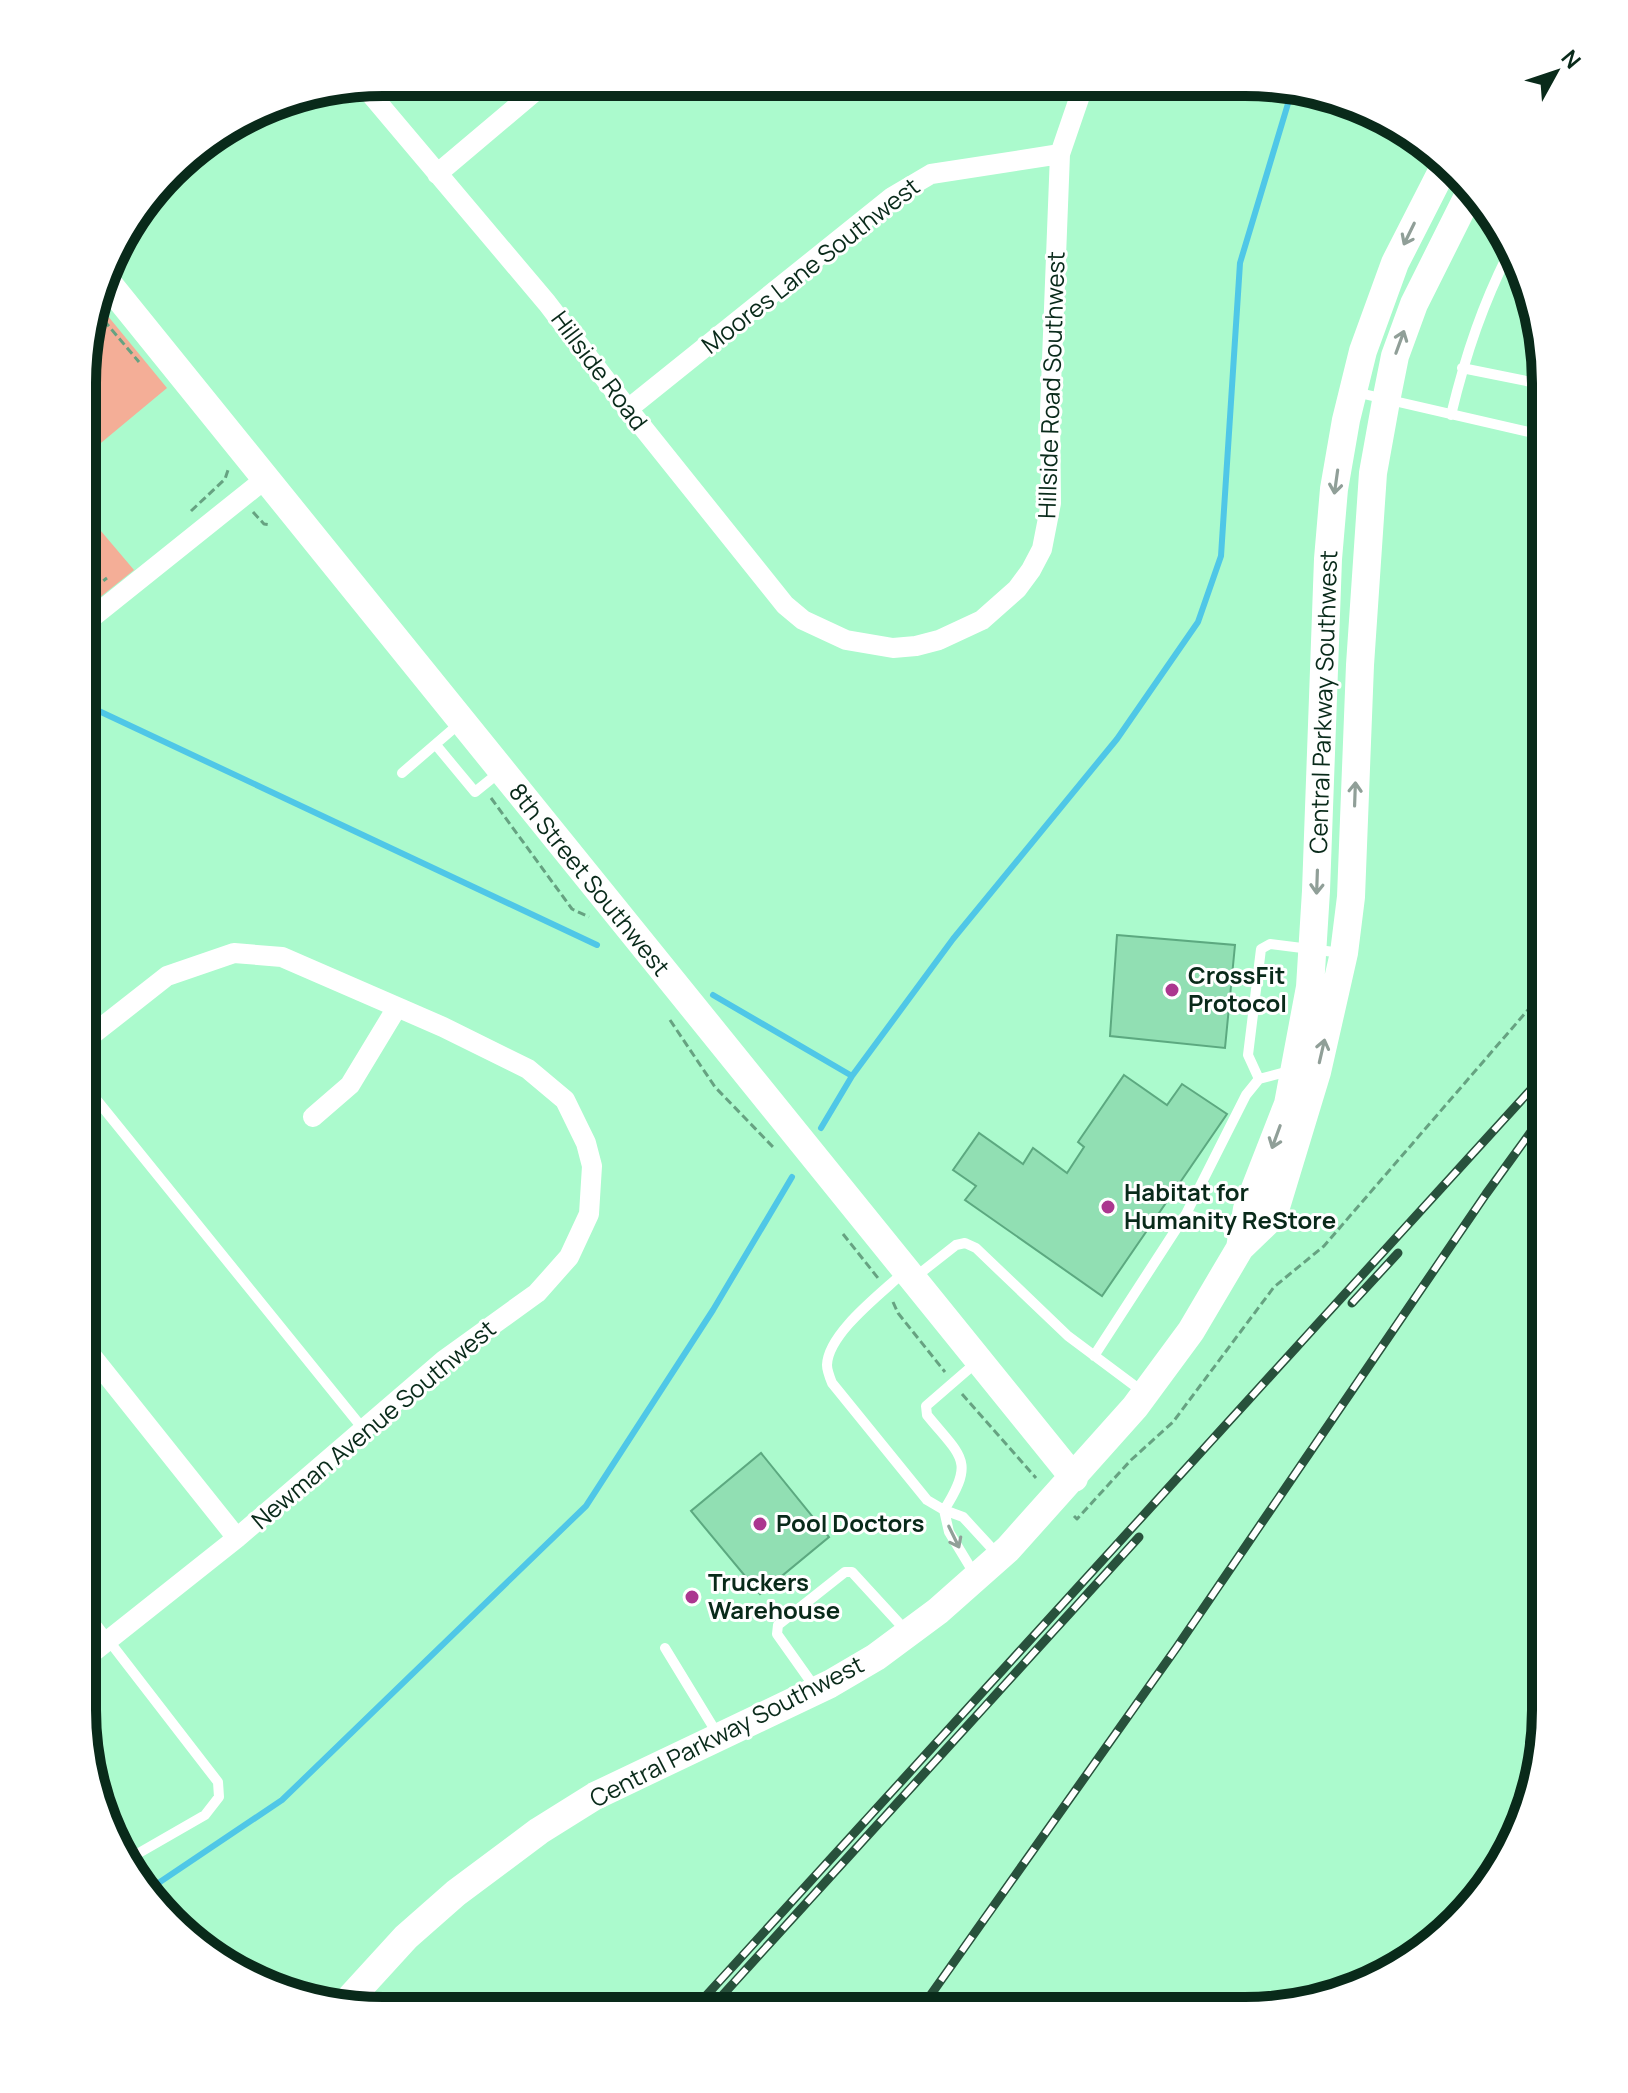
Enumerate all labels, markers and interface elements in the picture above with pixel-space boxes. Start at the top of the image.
north arrow [1516,32,1596,112]
text: N [1555,43,1588,75]
street label: Moores Lane Southwest [694,169,926,360]
one-way arrow [1401,222,1416,246]
street label: Hillside Road Southwest [1029,251,1072,519]
street label: Hillside Road [544,304,656,436]
one-way arrow [1394,329,1409,354]
one-way arrow [1328,469,1343,495]
street label: Central Parkway Southwest [1301,550,1344,854]
street label: 8th Street Southwest [502,776,678,982]
one-way arrow [1348,781,1363,808]
one-way arrow [1309,868,1324,895]
place label: CrossFit Protocol [1188,958,1287,1019]
marker: CrossFit Protocol [1163,981,1181,999]
one-way arrow [1315,1039,1330,1064]
one-way arrow [1268,1124,1282,1149]
place label: Habitat for Humanity ReStore [1124,1175,1336,1236]
marker: Habitat for Humanity ReStore [1099,1198,1117,1216]
street label: Newman Avenue Southwest [244,1312,502,1536]
place label: Pool Doctors [776,1506,924,1539]
marker: Pool Doctors [751,1515,769,1533]
one-way arrow [947,1525,962,1548]
place label: Truckers Warehouse [708,1565,840,1626]
marker: Truckers Warehouse [683,1588,701,1606]
street label: Central Parkway Southwest [584,1647,869,1814]

